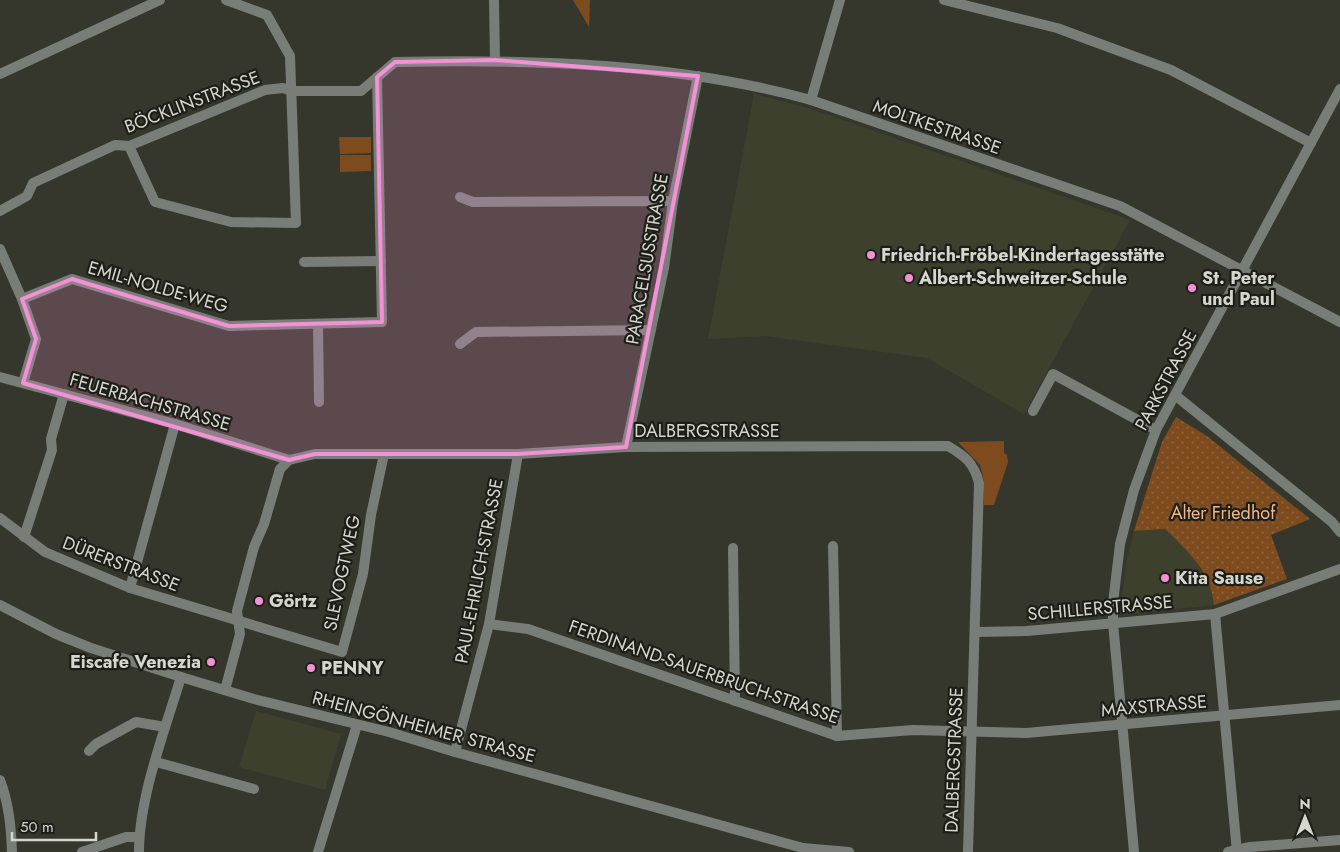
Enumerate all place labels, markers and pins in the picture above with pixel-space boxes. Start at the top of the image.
place label: Friedrich-Fröbel-Kindertagesstätte [881,242,1165,268]
marker: Friedrich-Fröbel-Kindertagesstätte [865,249,877,261]
place label: Albert-Schweitzer-Schule [918,265,1127,291]
place label: St. Peter und Paul [1202,265,1275,312]
marker: Albert-Schweitzer-Schule [903,272,915,284]
marker: St. Peter und Paul [1186,282,1198,294]
place label: Kita Sause [1175,565,1263,591]
marker: Kita Sause [1159,572,1171,584]
place label: Görtz [269,588,317,614]
marker: Görtz [253,595,265,607]
place label: Eiscafe Venezia [70,649,201,675]
place label: PENNY [321,655,384,681]
marker: Eiscafe Venezia [205,656,217,668]
marker: PENNY [305,662,317,674]

